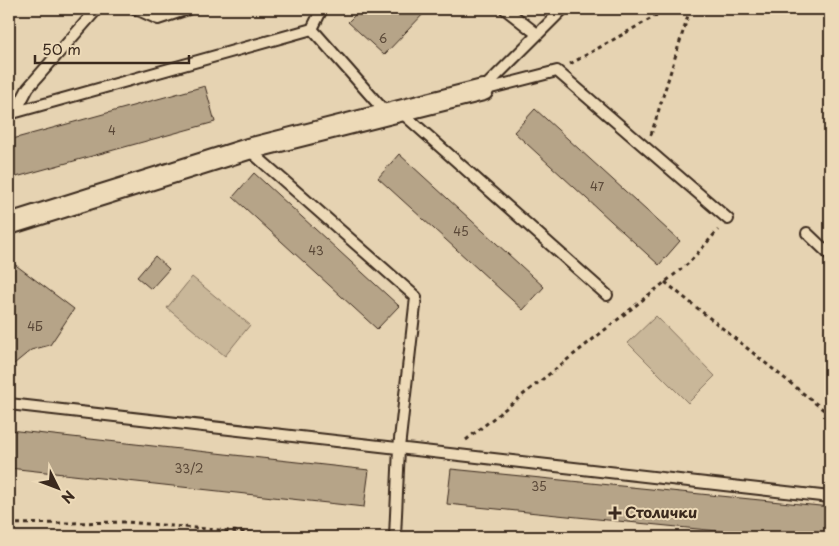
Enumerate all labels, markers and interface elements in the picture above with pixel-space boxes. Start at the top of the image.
house number: 6 [379,29,387,47]
scale bar [35,32,189,64]
text: 50 m [42,37,81,60]
house number: 4 [108,121,116,139]
house number: 47 [590,177,605,195]
house number: 45 [453,222,469,240]
house number: 43 [308,241,324,259]
house number: 4Б [27,317,43,335]
house number: 33/2 [174,459,204,477]
north arrow [32,464,82,514]
house number: 35 [531,477,547,495]
text: N [57,486,80,508]
place label: Столички [625,500,697,523]
marker: Столички [609,507,621,519]

